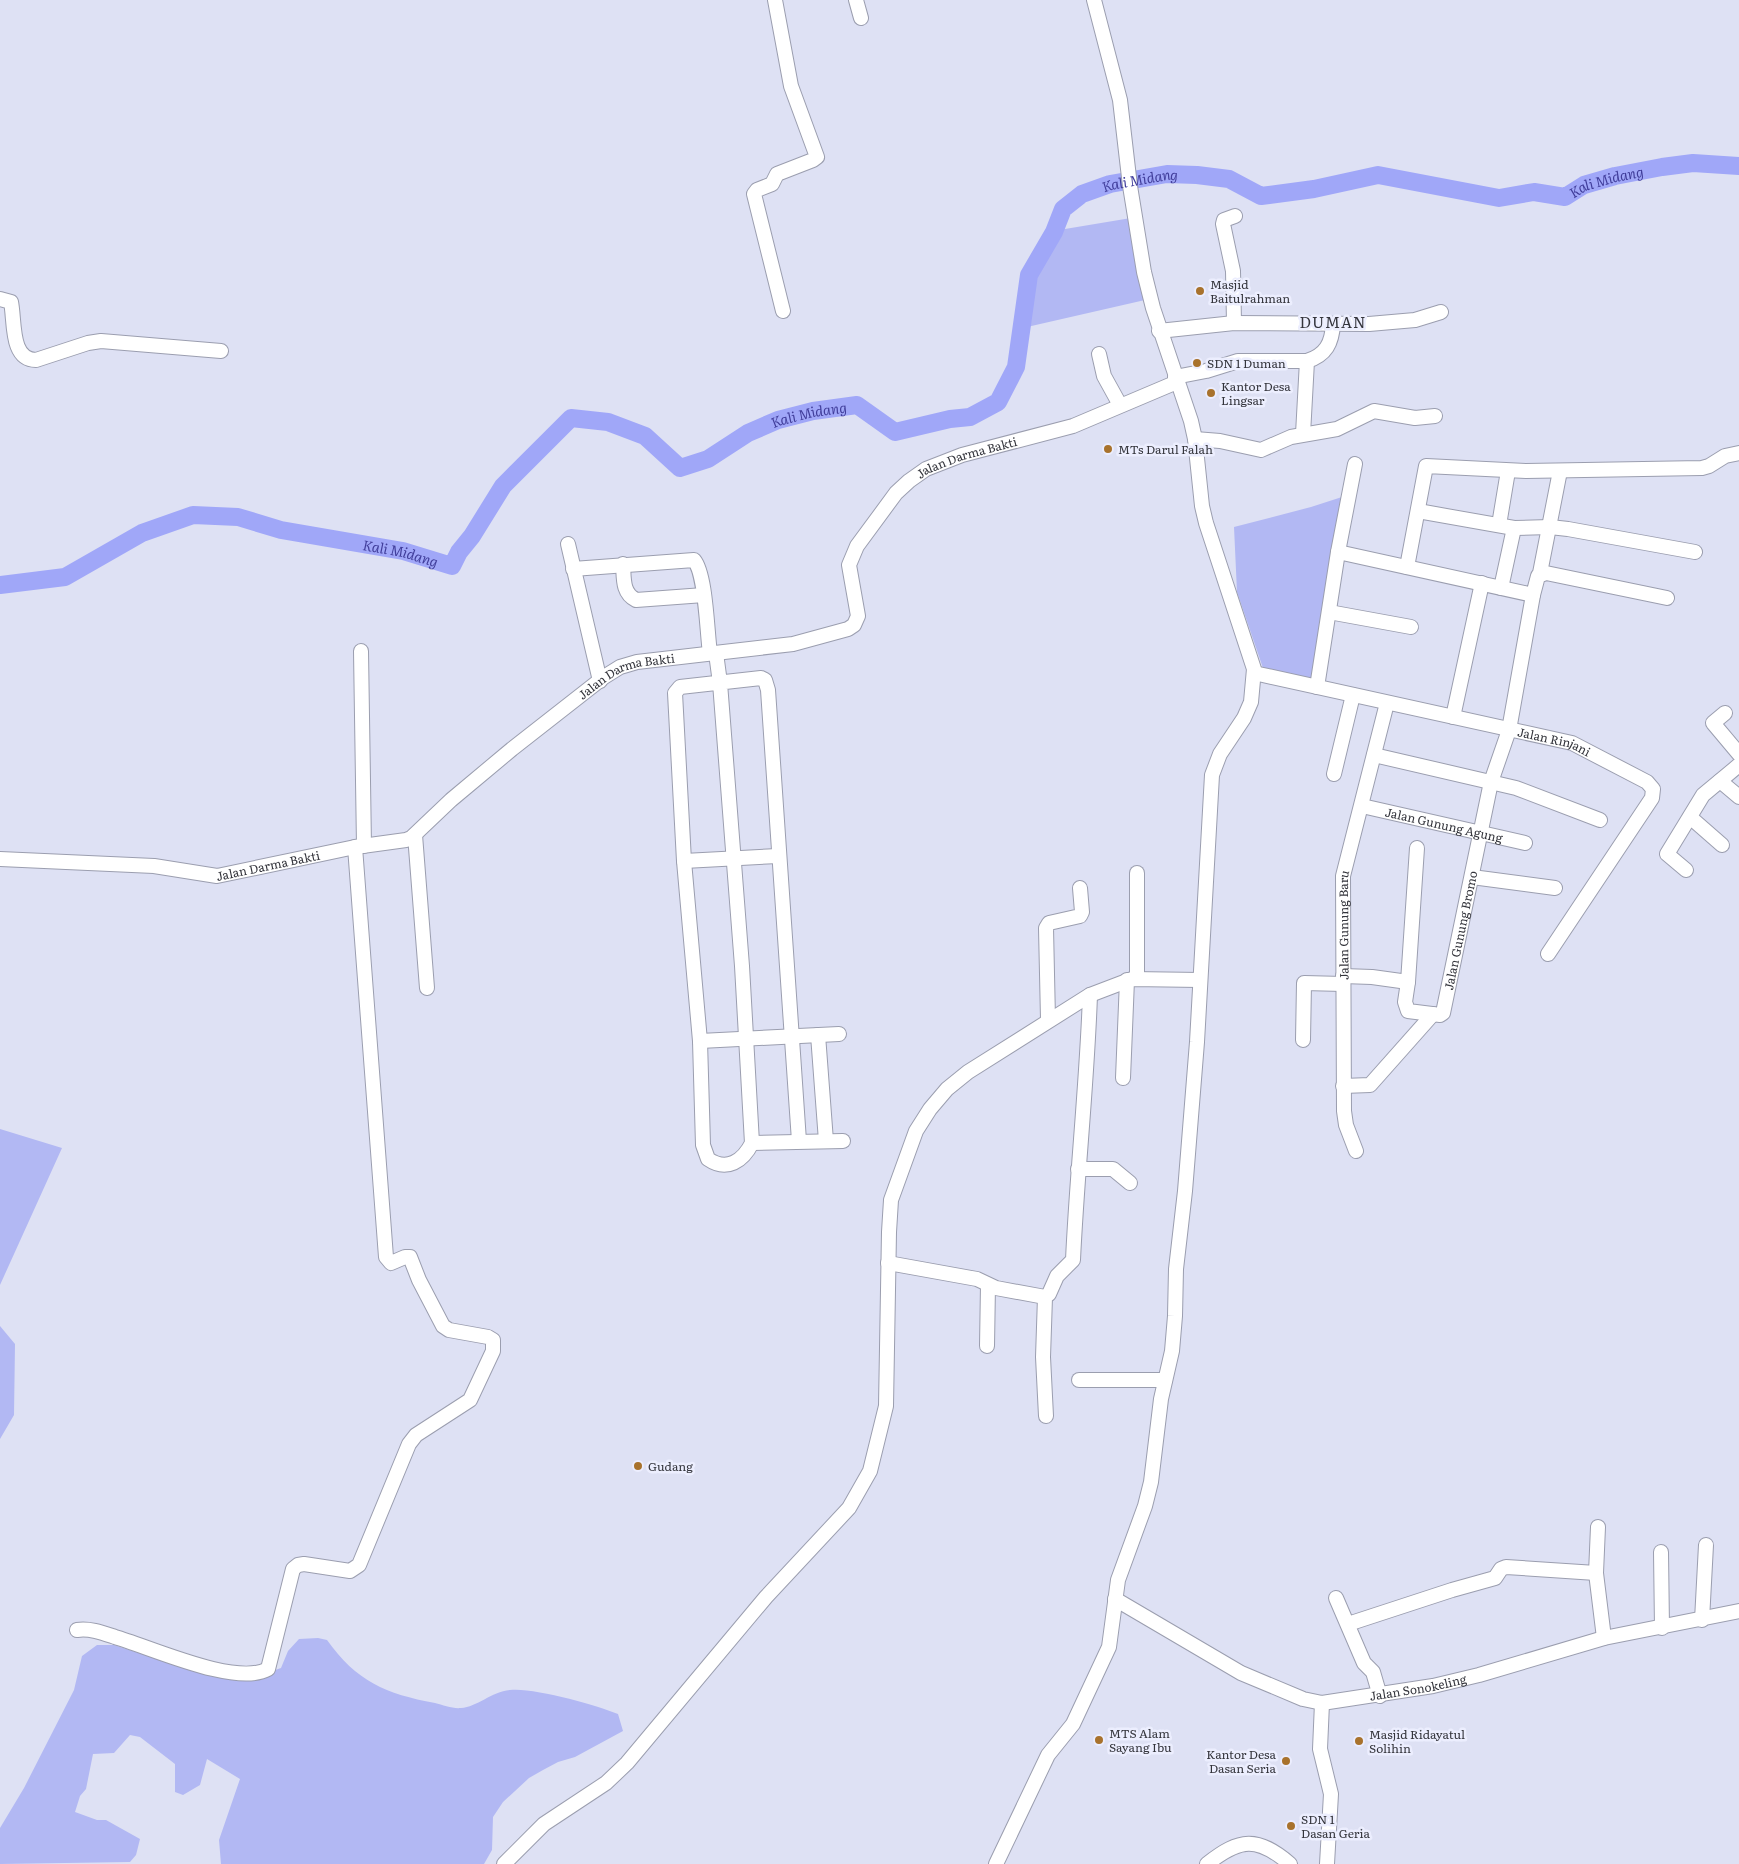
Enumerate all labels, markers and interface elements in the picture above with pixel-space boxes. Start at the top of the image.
water label: Kali Midang [1565,161,1645,202]
water label: Kali Midang [1099,163,1178,196]
place label: Masjid Baitulrahman [1210,275,1290,307]
marker: Masjid Baitulrahman [1194,285,1206,297]
district label: DUMAN [1299,310,1367,333]
place label: SDN 1 Duman [1207,354,1286,372]
marker: SDN 1 Duman [1191,357,1203,369]
place label: Kantor Desa Lingsar [1221,377,1291,409]
marker: Kantor Desa Lingsar [1205,387,1217,399]
water label: Kali Midang [767,397,848,432]
street label: Jalan Darma Bakti [912,432,1019,482]
place label: MTs Darul Falah [1118,440,1213,458]
marker: MTs Darul Falah [1102,443,1114,455]
water label: Kali Midang [361,534,441,571]
street label: Jalan Darma Bakti [574,649,676,703]
street label: Jalan Rinjani [1516,722,1594,760]
street label: Jalan Gunung Agung [1383,803,1505,847]
street label: Jalan Darma Bakti [214,846,322,885]
street label: Jalan Gunung Baru [1334,868,1353,980]
street label: Jalan Gunung Bromo [1439,869,1481,992]
place label: Gudang [648,1457,693,1475]
marker: Gudang [632,1460,644,1472]
street label: Jalan Sonokeling [1368,1669,1469,1705]
place label: MTS Alam Sayang Ibu [1109,1724,1172,1756]
place label: Masjid Ridayatul Solihin [1369,1725,1465,1757]
marker: MTS Alam Sayang Ibu [1093,1734,1105,1746]
marker: Masjid Ridayatul Solihin [1353,1735,1365,1747]
place label: Kantor Desa Dasan Seria [1206,1745,1277,1777]
marker: Kantor Desa Dasan Seria [1280,1755,1292,1767]
place label: SDN 1 Dasan Geria [1301,1810,1370,1842]
marker: SDN 1 Dasan Geria [1285,1820,1297,1832]

